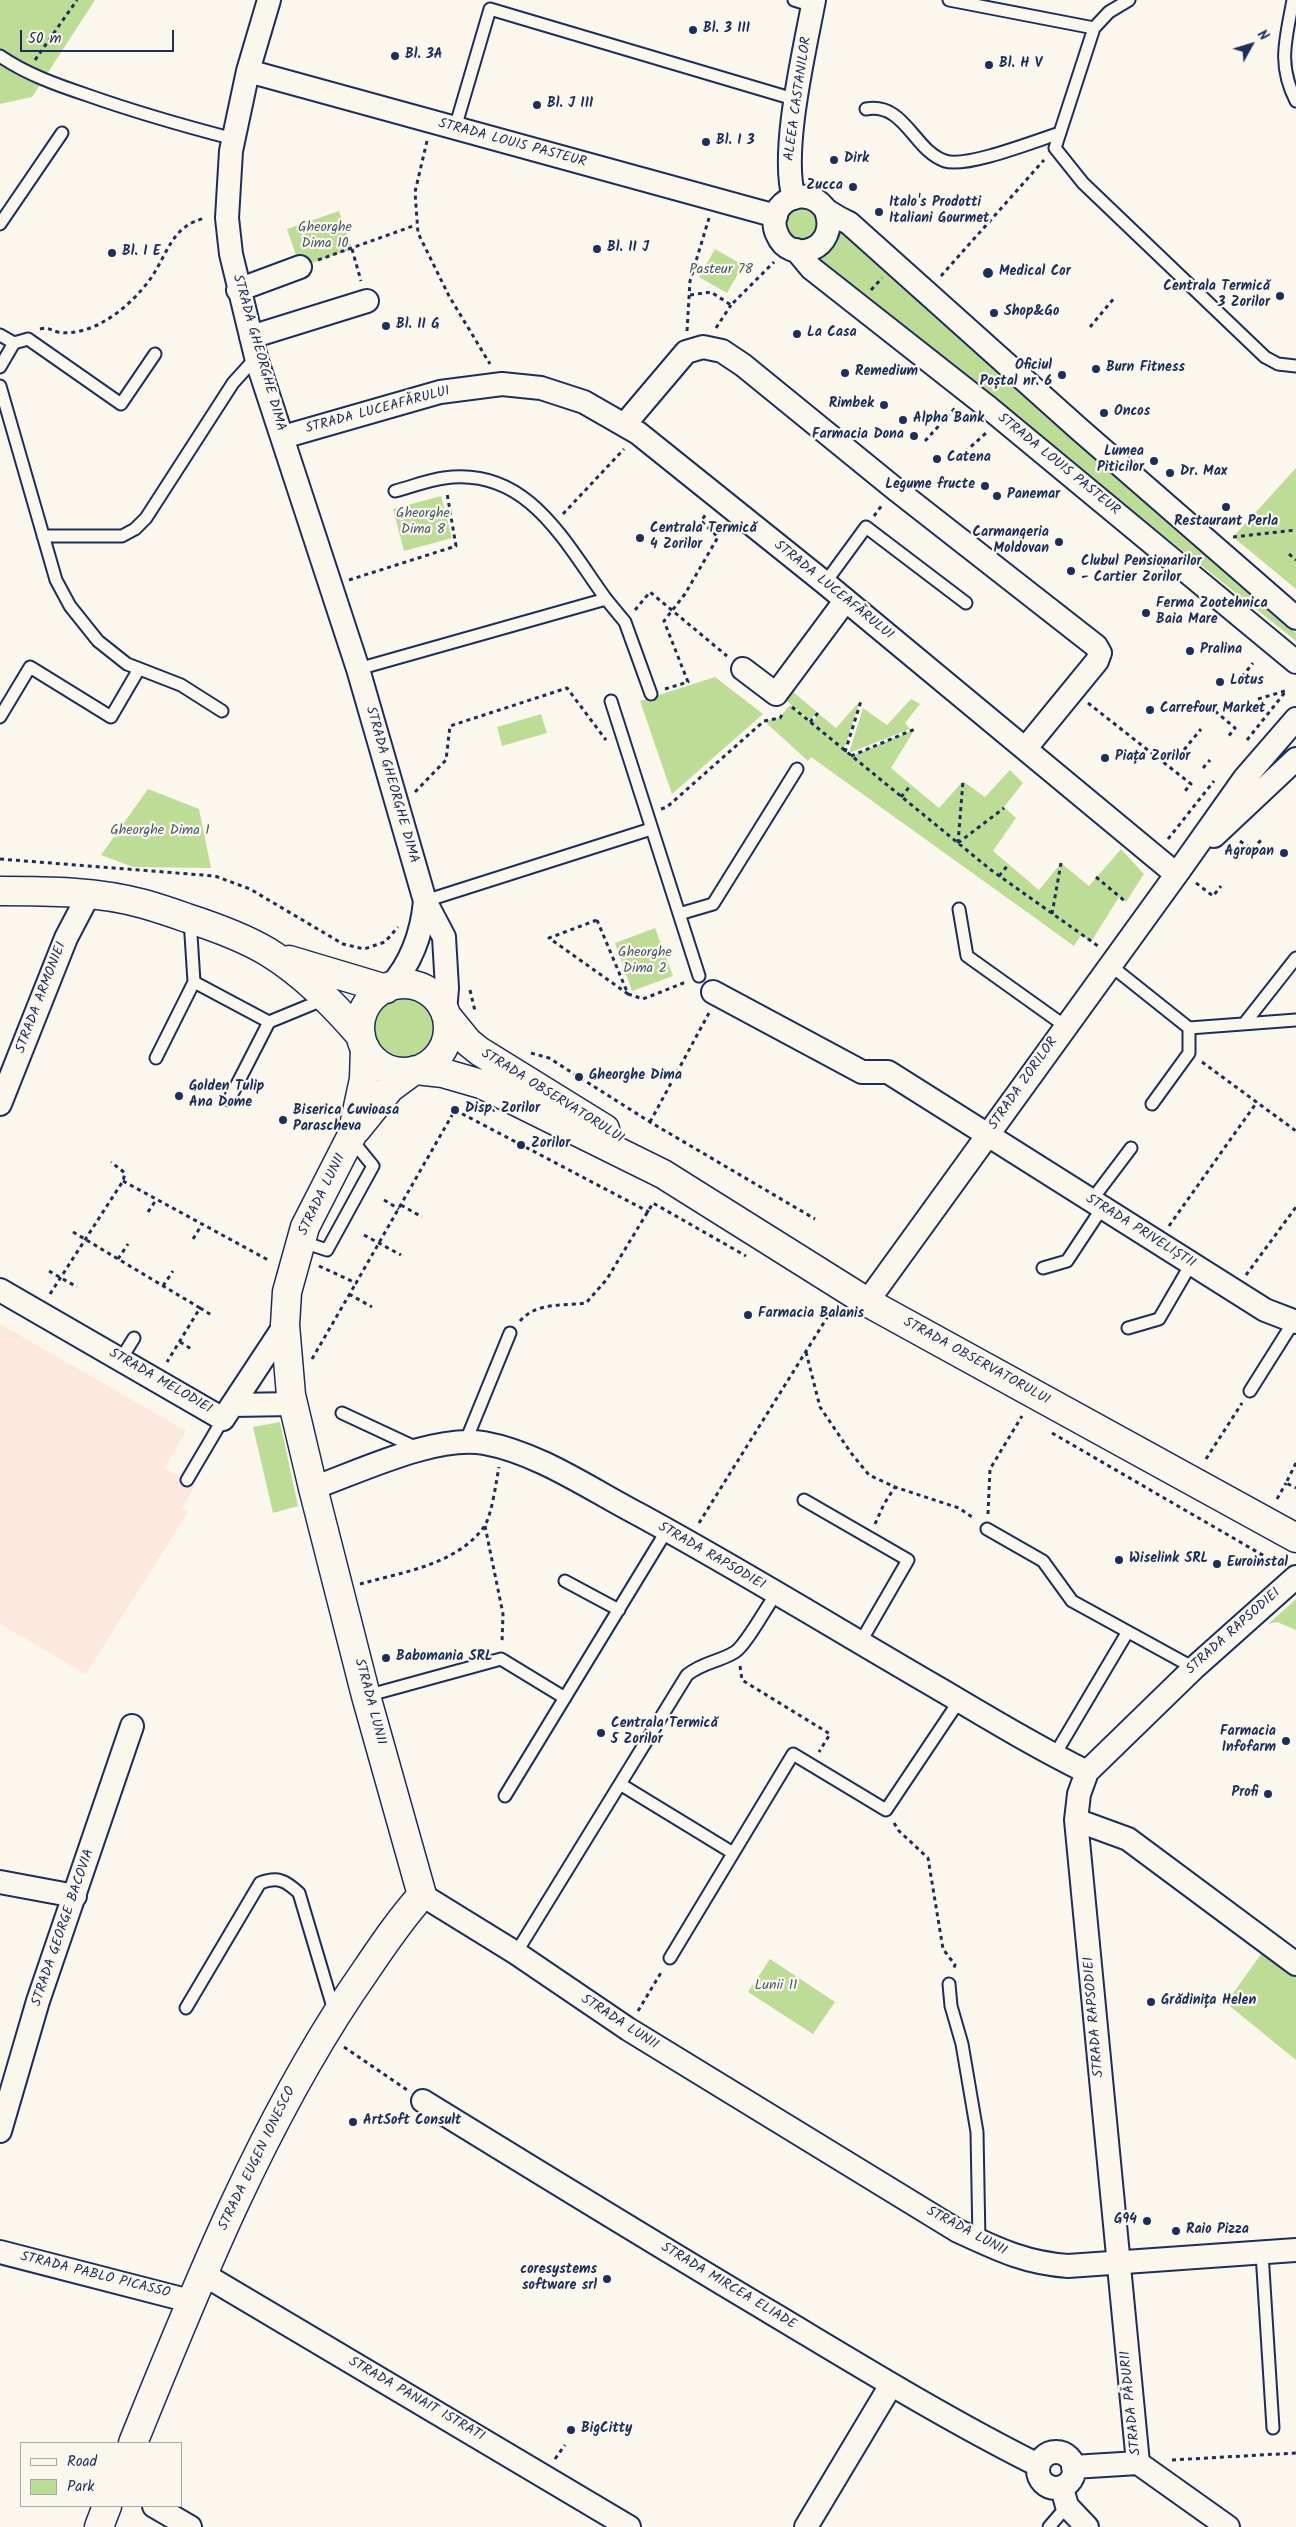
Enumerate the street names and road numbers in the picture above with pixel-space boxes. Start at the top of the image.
street label: ALEEA CASTANILOR [782,36,816,162]
street label: STRADA LOUIS PASTEUR [436,116,588,172]
street label: STRADA GHEORGHE DIMA [228,273,288,433]
street label: STRADA LUCEAFĂRULUI [304,384,452,438]
street label: STRADA LOUIS PASTEUR [993,410,1123,520]
street label: STRADA LUCEAFĂRULUI [770,538,896,644]
street label: STRADA GHEORGHE DIMA [361,705,421,865]
street label: STRADA ARMONIEI [13,940,71,1056]
street label: STRADA ZORILOR [986,1035,1062,1133]
street label: STRADA OBSERVATORULUI [478,1046,626,1148]
street label: STRADA LUNII [296,1151,350,1239]
street label: STRADA PRIVELIȘTII [1082,1191,1198,1273]
street label: STRADA OBSERVATORULUI [900,1315,1052,1409]
street label: STRADA MELODIEI [106,1346,214,1418]
street label: STRADA RAPSODIEI [654,1519,768,1595]
street label: STRADA RAPSODIEI [1183,1585,1285,1679]
street label: STRADA LUNII [349,1657,389,1747]
street label: STRADA GEORGE BACOVIA [29,1847,99,2009]
street label: STRADA RAPSODIEI [1081,1956,1109,2078]
street label: STRADA LUNII [577,1992,661,2054]
street label: STRADA EUGEN IONESCO [216,2084,300,2234]
street label: STRADA LUNII [923,2204,1009,2260]
street label: STRADA MIRCEA ELIADE [657,2240,799,2334]
street label: STRADA PABLO PICASSO [18,2249,172,2303]
street label: STRADA PĂDURII [1118,2350,1146,2456]
street label: STRADA PANAIT ISTRATI [345,2354,487,2446]

